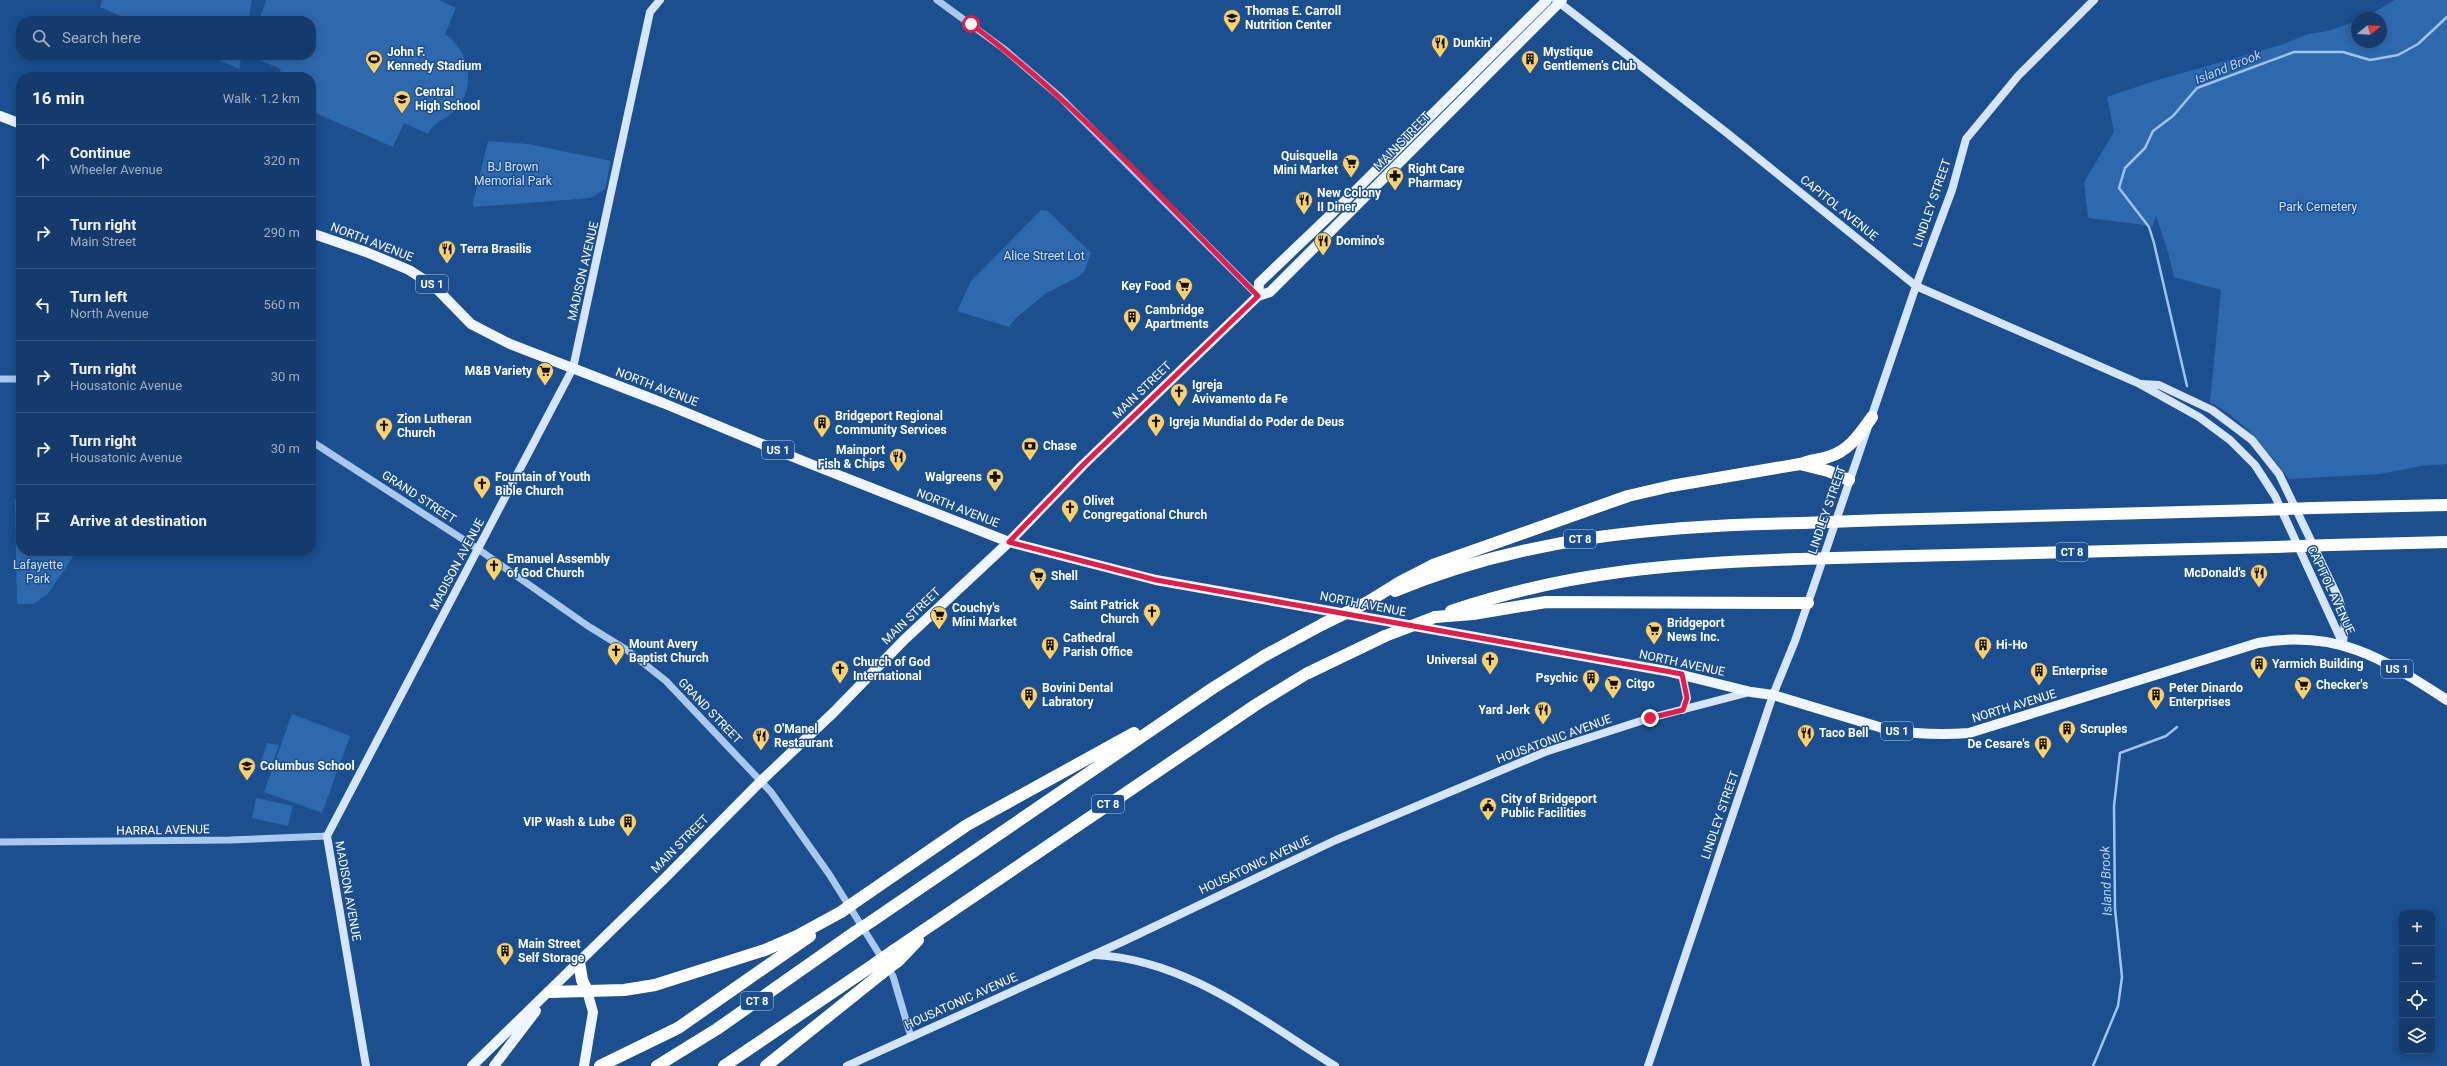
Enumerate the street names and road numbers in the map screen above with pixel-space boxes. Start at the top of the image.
street label: MAIN STREET [1371,109,1433,173]
street label: LINDLEY STREET [1910,157,1954,249]
street label: CAPITOL AVENUE [1797,172,1881,244]
street label: NORTH AVENUE [329,220,415,264]
street label: MADISON AVENUE [565,220,601,322]
road number: US 1 [416,275,448,293]
street label: MAIN STREET [1110,359,1174,421]
street label: NORTH AVENUE [614,365,700,409]
road number: US 1 [762,441,794,459]
street label: LINDLEY STREET [1805,464,1849,556]
street label: GRAND STREET [379,468,459,526]
street label: NORTH AVENUE [915,486,1001,530]
street label: MADISON AVENUE [427,516,487,612]
road number: CT 8 [1564,530,1596,548]
road number: CT 8 [2056,543,2088,561]
street label: CAPITOL AVENUE [2304,544,2358,637]
street label: MAIN STREET [879,585,943,647]
street label: NORTH AVENUE [1319,589,1407,619]
street label: NORTH AVENUE [1638,647,1726,679]
road number: US 1 [2381,660,2413,678]
street label: GRAND STREET [675,675,745,747]
street label: NORTH AVENUE [1970,686,2058,725]
street label: HOUSATONIC AVENUE [1494,712,1614,766]
road number: US 1 [1881,722,1913,740]
street label: LINDLEY STREET [1698,769,1742,861]
road number: CT 8 [1092,795,1124,813]
street label: MAIN STREET [648,812,712,876]
street label: HARRAL AVENUE [116,822,210,838]
street label: HOUSATONIC AVENUE [1197,833,1313,897]
street label: MADISON AVENUE [332,840,364,942]
street label: HOUSATONIC AVENUE [903,970,1020,1032]
road number: CT 8 [741,992,773,1010]

